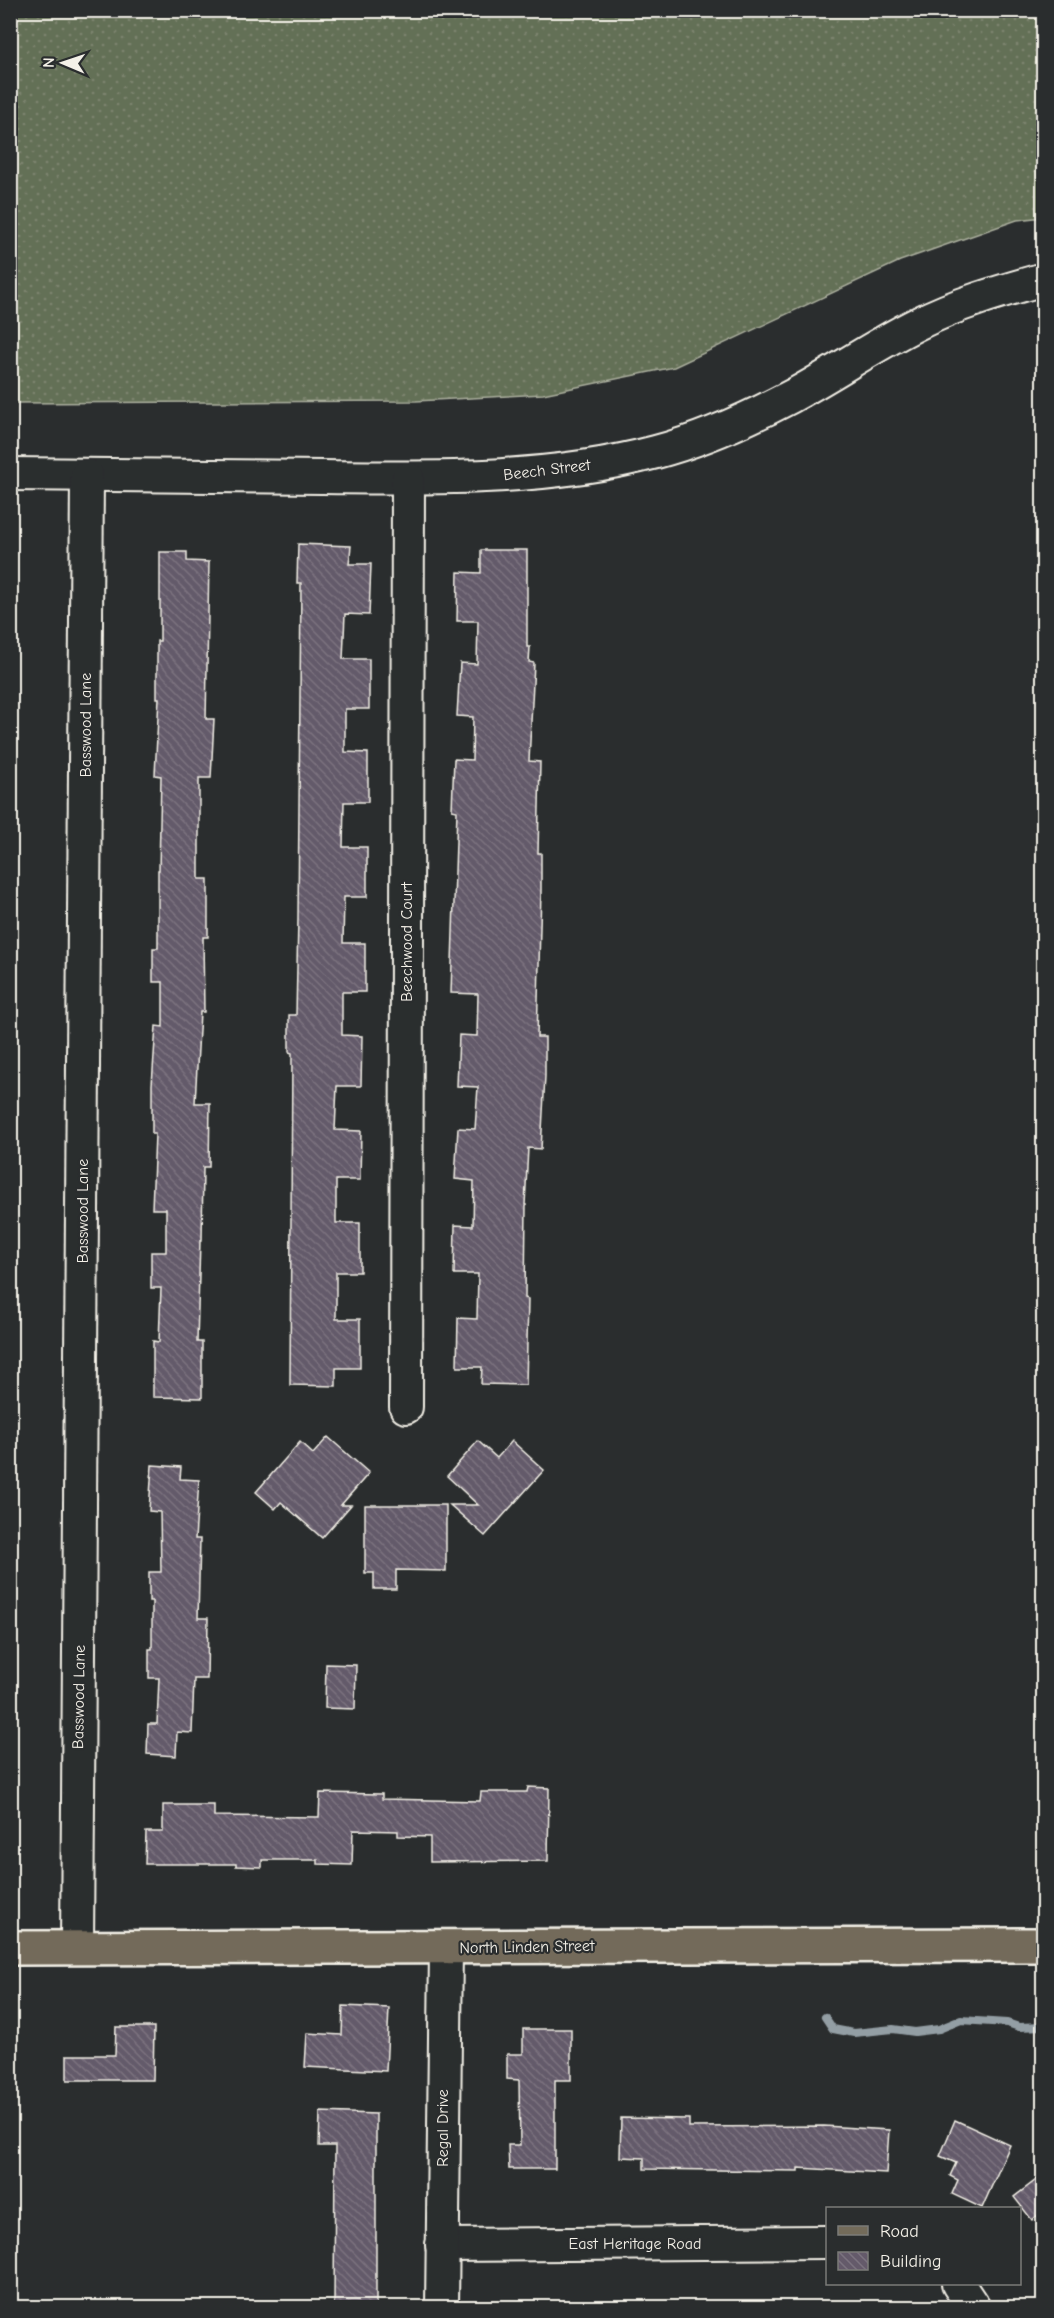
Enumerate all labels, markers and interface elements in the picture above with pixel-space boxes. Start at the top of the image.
north arrow [33,33,93,93]
text: N [40,57,58,68]
street label: Beech Street [502,456,592,484]
street label: Basswood Lane [77,673,95,777]
street label: Beechwood Court [398,882,416,1002]
street label: Basswood Lane [74,1159,92,1263]
street label: Basswood Lane [69,1645,89,1749]
street label: North Linden Street [459,1937,595,1957]
street label: Regal Drive [434,2089,452,2167]
legend [826,2207,1021,2285]
text: Road [880,2221,919,2242]
street label: East Heritage Road [569,2235,701,2253]
text: Building [880,2251,942,2272]

